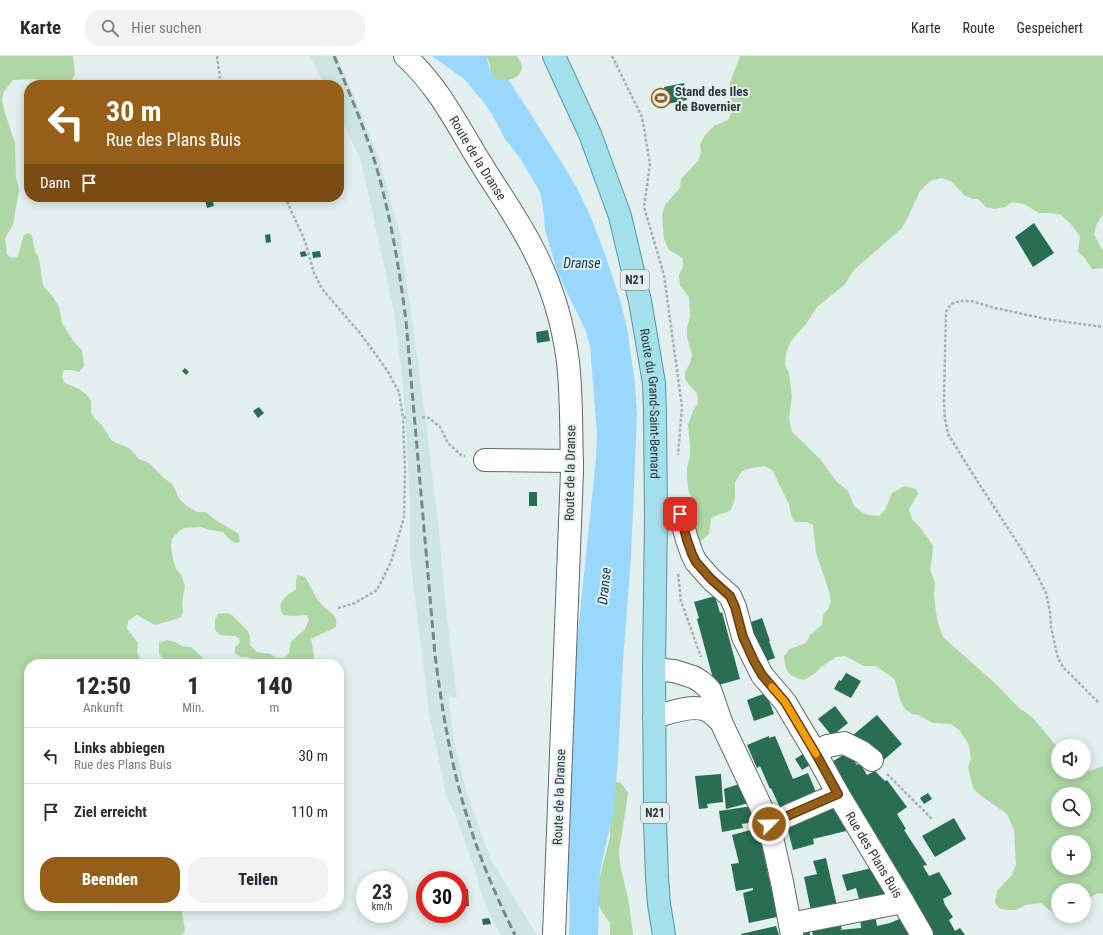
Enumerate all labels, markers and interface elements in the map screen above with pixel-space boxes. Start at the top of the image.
search box [85,10,365,46]
text: Karte [20,16,61,39]
icon: search [99,17,121,39]
text: Hier suchen [131,19,202,37]
text: Karte [911,20,941,36]
text: Route [963,20,995,36]
text: Gespeichert [1017,20,1083,36]
place label: Stand des Iles de Bovernier [675,84,749,114]
sports icon: Stand des Iles de Bovernier [650,87,672,109]
text: 30 m [106,95,162,128]
icon: left [40,96,92,148]
street label: Route de la Dranse [447,113,510,203]
text: Rue des Plans Buis [106,129,241,150]
icon: arrive [78,172,100,194]
text: Dann [40,174,70,192]
water label: Dranse [563,255,601,271]
road number: N21 [621,270,649,290]
street label: Route du Grand-Saint-Bernard [637,327,663,479]
street label: Route de la Dranse [562,425,578,521]
pin [663,497,697,531]
icon: arrive [669,503,691,525]
water label: Dranse [594,567,614,605]
text: 12:50 [75,672,131,700]
text: 1 [187,672,200,700]
text: 140 [256,672,293,700]
text: Ankunft [83,700,123,715]
text: Min. [182,700,205,715]
text: m [269,700,279,715]
text: Links abbiegen [74,739,165,757]
map controls [1051,739,1091,923]
button: sound [1051,739,1091,779]
icon: left [40,745,62,767]
text: 30 m [298,747,328,765]
street label: Route de la Dranse [550,749,568,845]
text: Rue des Plans Buis [74,757,172,772]
button: search [1051,787,1091,827]
icon: arrive [40,801,62,823]
text: Ziel erreicht [74,803,147,821]
text: 110 m [291,803,328,821]
road number: N21 [641,803,669,823]
position arrow [748,803,790,845]
street label: Rue des Plans Buis [843,809,906,900]
button: + [1051,835,1091,875]
button: Beenden [40,857,180,903]
button: Teilen [188,857,328,903]
speed limit sign: 30 [416,871,468,923]
text: 23 [372,880,392,904]
button: − [1051,883,1091,923]
text: km/h [372,901,392,912]

